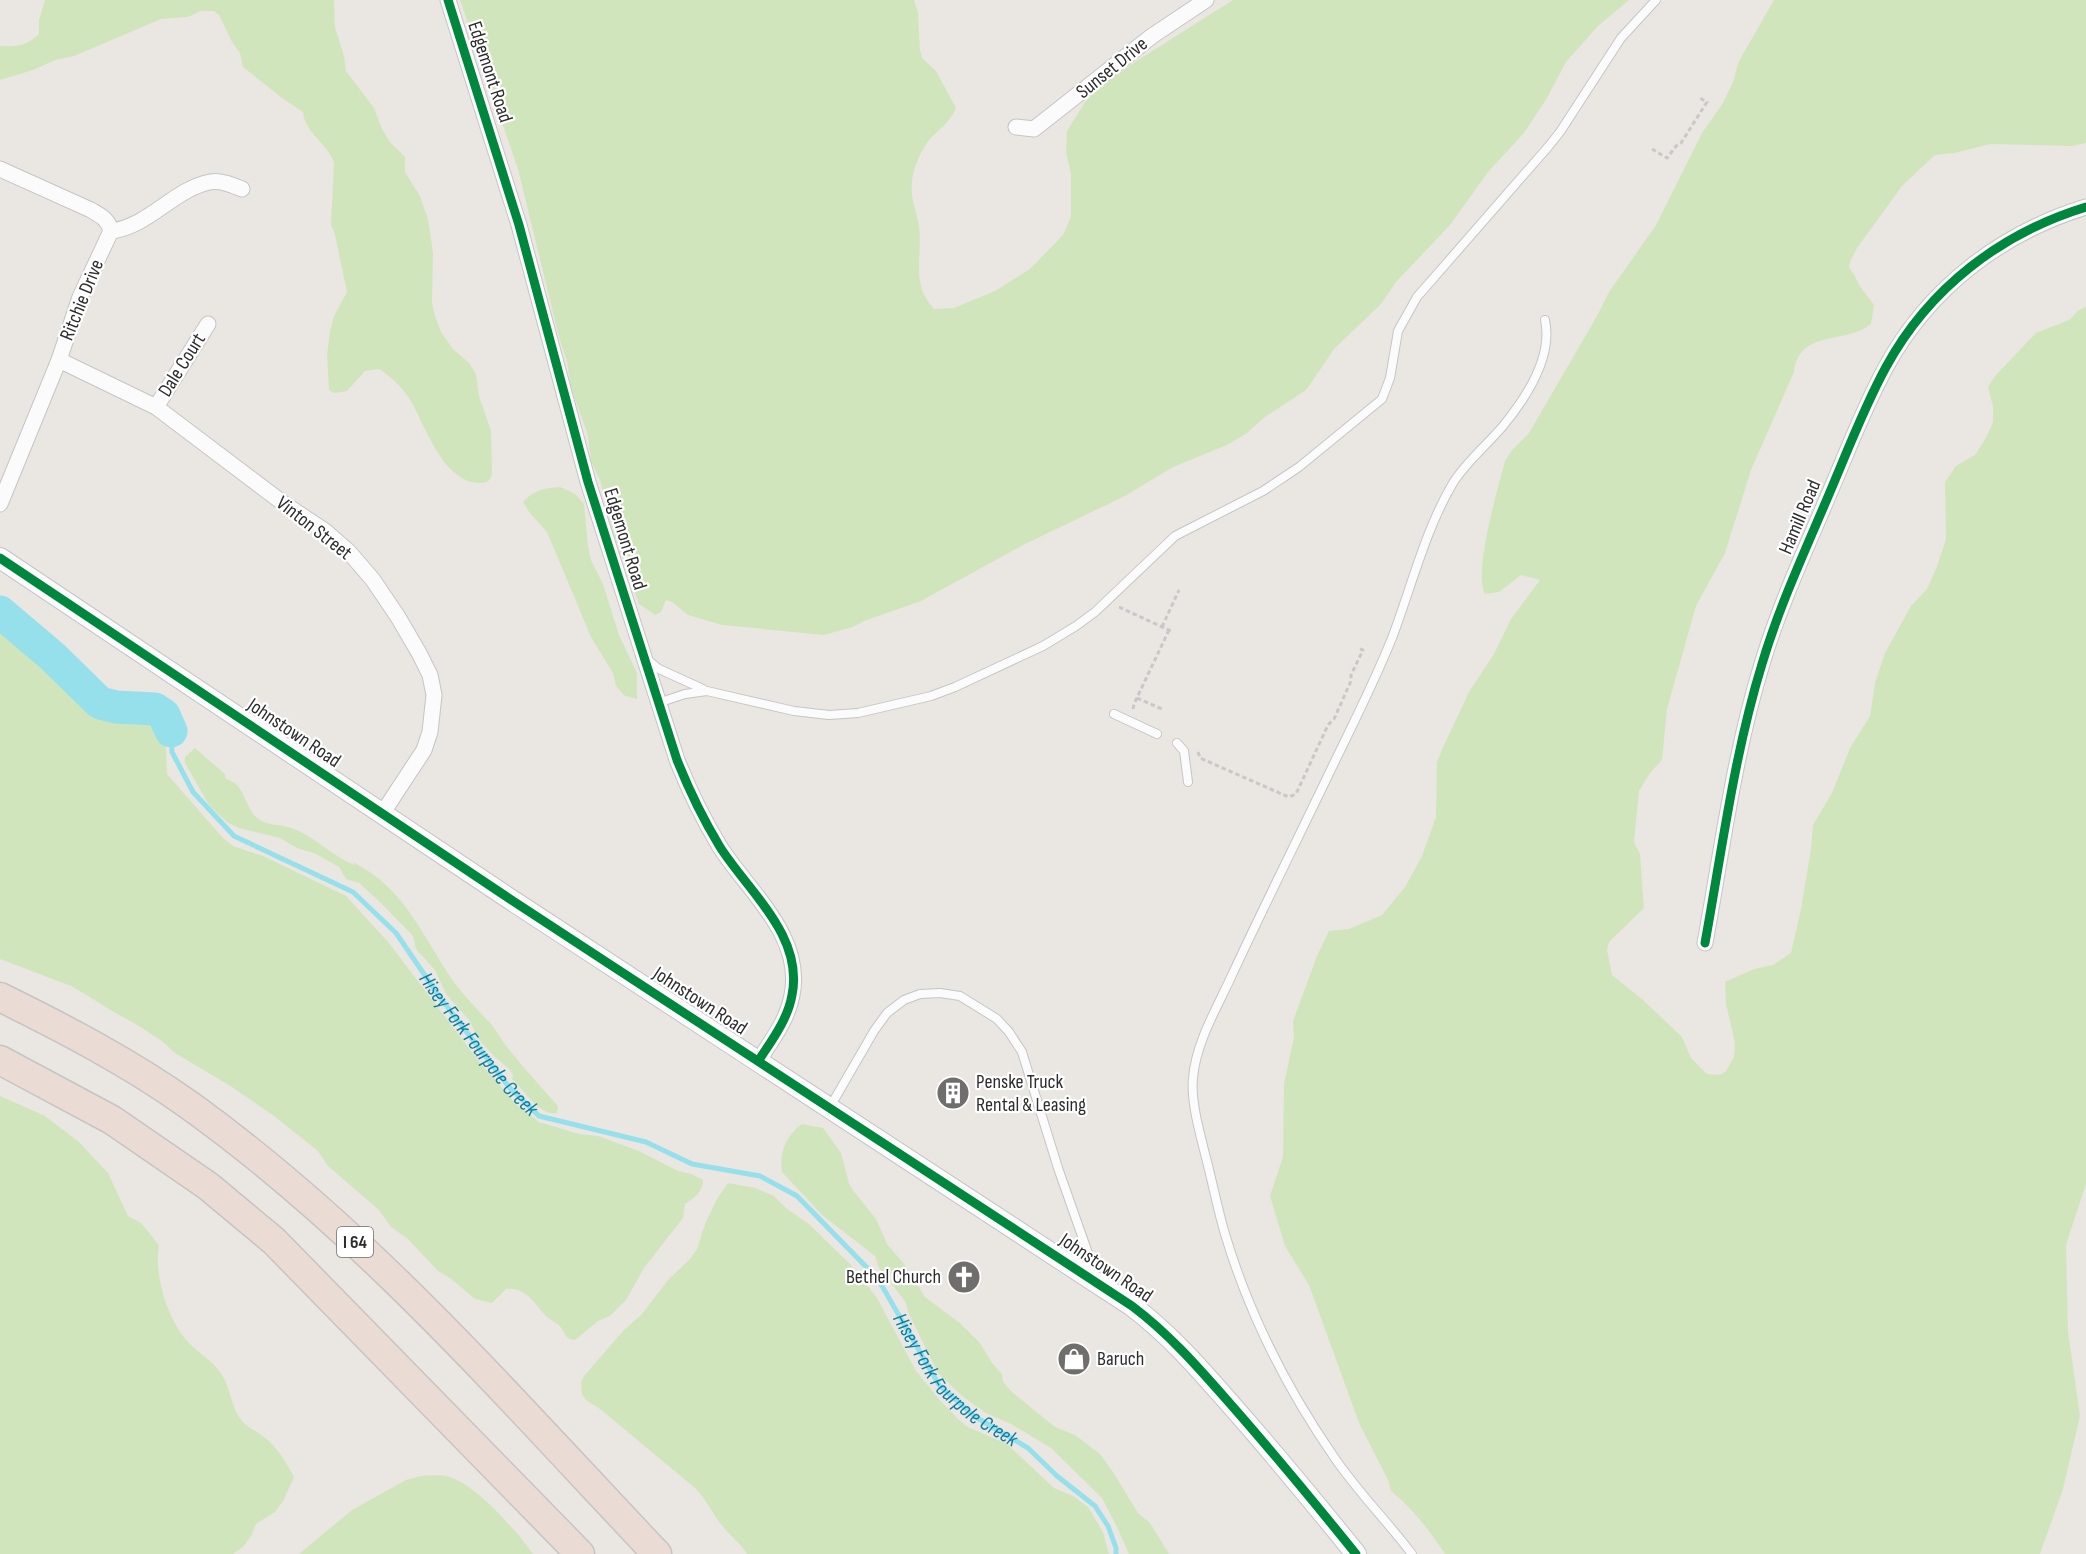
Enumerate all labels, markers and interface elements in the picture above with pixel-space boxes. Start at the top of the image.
street label: Edgemont Road [462,18,518,126]
street label: Sunset Drive [1071,32,1153,104]
street label: Ritchie Drive [55,256,109,344]
street label: Dale Court [153,329,211,401]
street label: Hamill Road [1774,476,1826,558]
street label: Edgemont Road [598,485,652,593]
street label: Vinton Street [271,491,357,565]
street label: Johnstown Road [242,693,345,773]
street label: Johnstown Road [648,961,751,1040]
water label: Hisey Fork Fourpole Creek [414,968,544,1122]
place label: Penske Truck Rental & Leasing [976,1070,1086,1117]
building icon: Penske Truck Rental & Leasing [935,1075,971,1111]
road number: I 64 [337,1227,373,1257]
street label: Johnstown Road [1054,1228,1157,1308]
church icon: Bethel Church [946,1259,982,1295]
place label: Bethel Church [846,1265,941,1289]
water label: Hisey Fork Fourpole Creek [888,1309,1024,1452]
shop icon: Baruch [1056,1341,1092,1377]
place label: Baruch [1097,1347,1144,1371]

